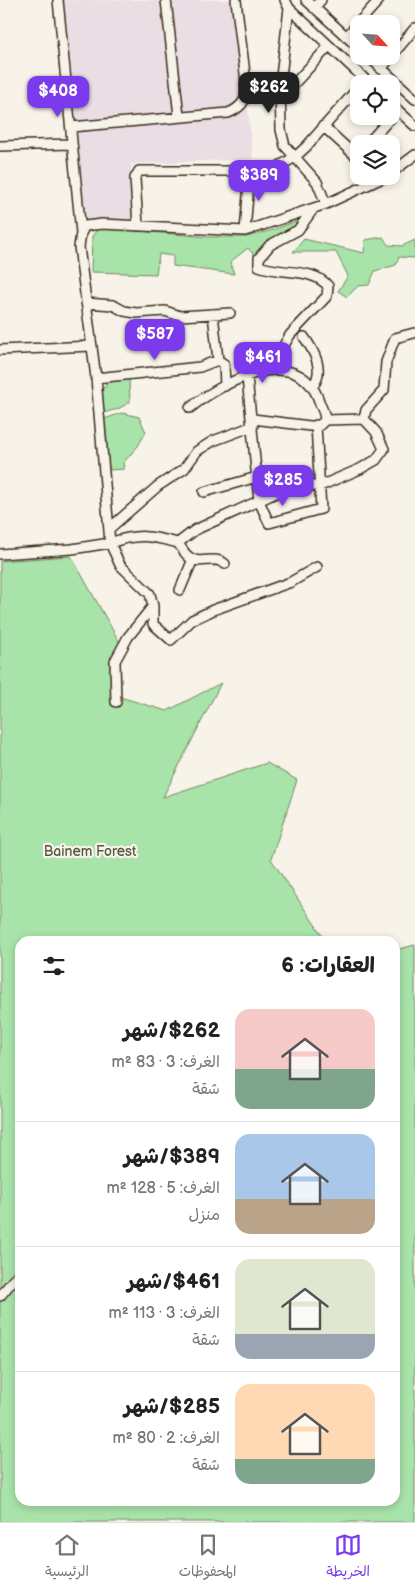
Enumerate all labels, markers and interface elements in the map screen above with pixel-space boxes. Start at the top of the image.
north arrow [350,15,400,65]
map controls [350,15,400,185]
pin: $262 [239,72,299,114]
button: locate [350,75,400,125]
pin: $408 [28,76,88,118]
text: $262 [249,78,289,97]
text: $408 [38,82,78,101]
button: layers [350,135,400,185]
pin: $389 [229,160,289,202]
text: $389 [240,166,278,185]
pin: $587 [125,318,185,361]
text: $587 [136,325,174,344]
pin: $461 [233,342,293,384]
text: $461 [245,348,281,367]
pin: $285 [253,464,313,507]
text: $285 [264,471,302,490]
park label: Bainem Forest [44,843,137,860]
icon: filters [40,952,68,980]
text: العقارات: 6 [281,953,375,978]
text: $262/شهر [123,1018,220,1043]
icon: home [275,1029,335,1089]
text: الغرف: 3 · 83 m² [112,1053,220,1072]
text: شقة [192,1080,220,1099]
text: $389/شهر [124,1144,220,1169]
icon: home [275,1154,335,1214]
text: الغرف: 5 · 128 m² [106,1179,220,1198]
text: منزل [188,1206,220,1225]
text: $461/شهر [127,1269,220,1294]
icon: home [275,1279,335,1339]
text: الغرف: 3 · 113 m² [109,1304,220,1323]
text: شقة [192,1331,220,1350]
text: $285/شهر [124,1394,220,1419]
icon: home [275,1404,335,1464]
text: الغرف: 2 · 80 m² [112,1429,220,1448]
text: شقة [192,1456,220,1475]
tab: الرئيسية [45,1531,89,1584]
tab: المحفوظات [179,1531,236,1584]
tab: الخريطة [326,1531,370,1584]

